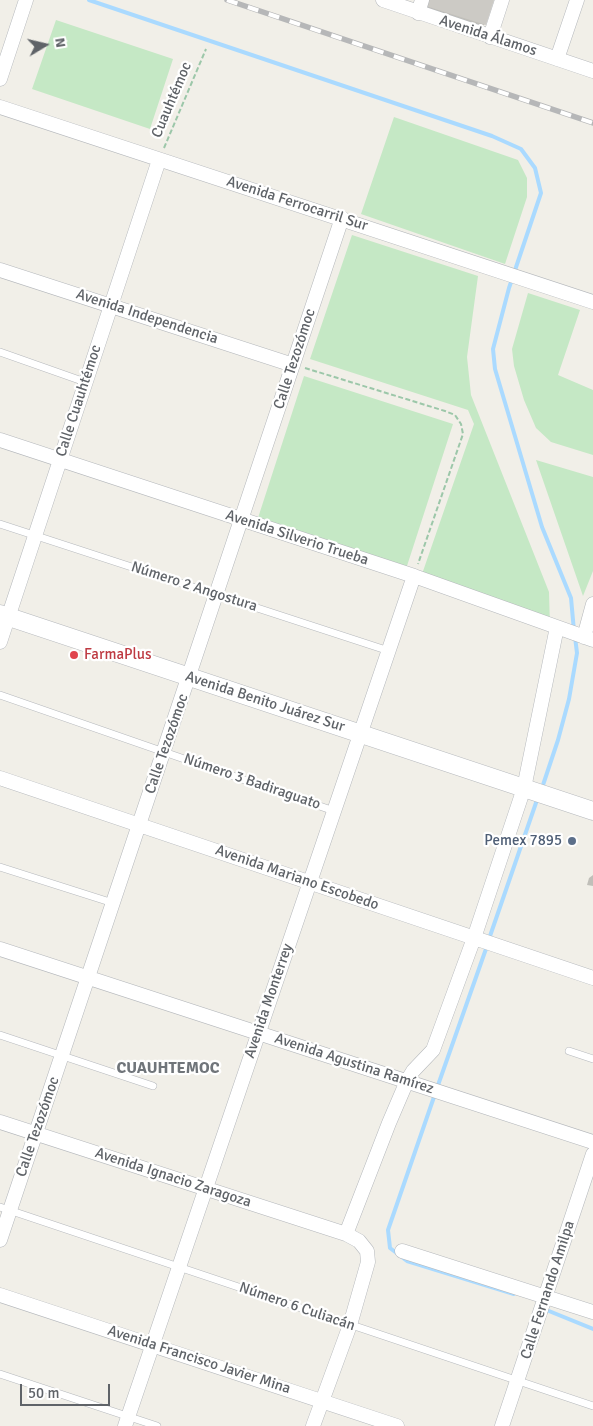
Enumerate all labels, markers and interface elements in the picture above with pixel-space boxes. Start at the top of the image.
street label: Avenida Álamos [437,12,539,60]
north arrow [20,20,70,70]
text: N [51,36,69,49]
street label: Cuauhtémoc [148,59,196,141]
street label: Avenida Ferrocarril Sur [224,173,370,235]
street label: Avenida Independencia [74,286,220,348]
street label: Calle Tezozómoc [270,306,320,412]
street label: Calle Cuauhtémoc [52,343,106,459]
street label: Avenida Silverio Trueba [223,506,371,570]
street label: Número 2 Angostura [129,558,259,616]
place label: FarmaPlus [84,646,152,664]
marker: FarmaPlus [68,649,80,661]
street label: Avenida Benito Juárez Sur [183,668,347,736]
street label: Calle Tezozómoc [141,692,193,796]
street label: Número 3 Badiraguato [181,750,323,814]
place label: Pemex 7895 [484,832,562,850]
marker: Pemex 7895 [566,835,578,847]
street label: Avenida Mariano Escobedo [213,842,381,914]
street label: Avenida Monterrey [241,941,297,1061]
street label: Avenida Agustina Ramírez [272,1030,436,1098]
district label: CUAUHTEMOC [116,1059,220,1079]
street label: Calle Tezozómoc [12,1075,64,1179]
street label: Avenida Ignacio Zaragoza [93,1144,253,1212]
street label: Calle Fernando Amilpa [517,1219,579,1361]
street label: Número 6 Culiacán [237,1279,357,1335]
street label: Avenida Francisco Javier Mina [105,1322,293,1398]
scale bar [22,1374,112,1406]
text: 50 m [28,1384,59,1402]

